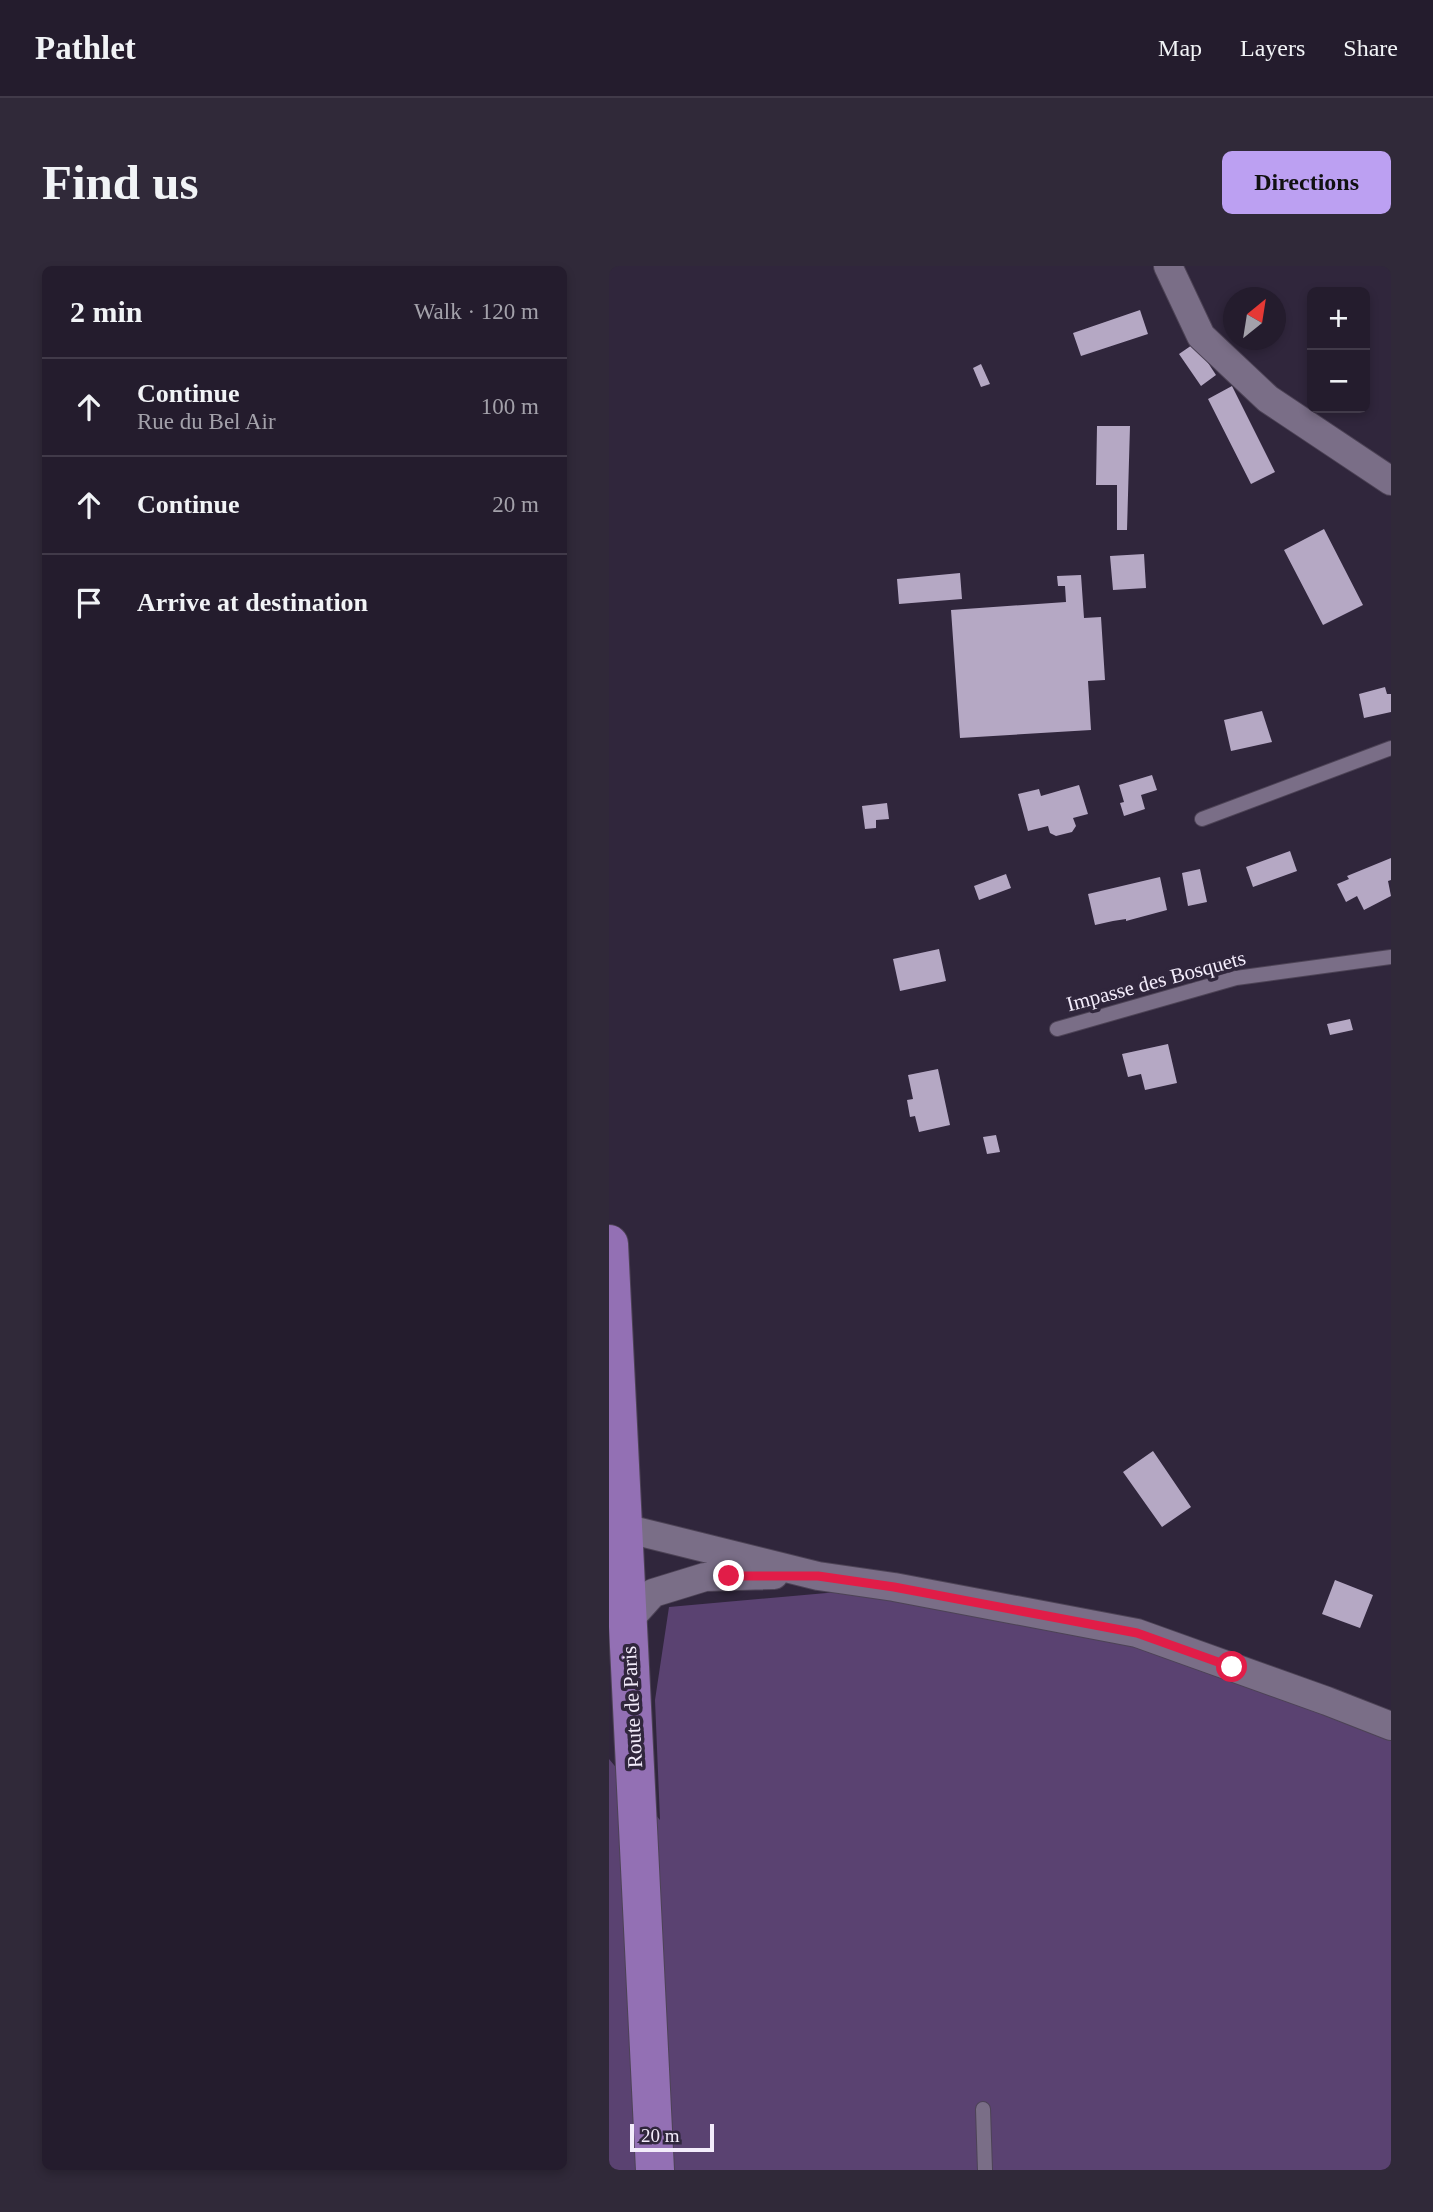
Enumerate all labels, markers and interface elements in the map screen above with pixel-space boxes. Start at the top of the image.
text: Pathlet [35,30,136,66]
text: Map [1158,35,1202,61]
text: Layers [1240,35,1305,61]
text: Share [1343,35,1398,61]
button: Directions [1222,151,1391,214]
text: Find us [42,155,199,210]
north arrow [1223,287,1286,350]
map controls [1307,287,1370,413]
button: + [1307,287,1370,350]
text: 2 min [70,295,143,328]
text: Walk · 120 m [414,299,539,324]
button: − [1307,350,1370,413]
text: Continue [137,379,240,408]
icon: ahead [70,388,108,426]
text: 100 m [481,394,539,419]
text: Rue du Bel Air [137,409,276,434]
icon: ahead [70,486,108,524]
text: Continue [137,490,240,519]
text: 20 m [492,492,539,517]
icon: arrive [70,584,108,622]
text: Arrive at destination [137,588,368,617]
street label: Impasse des Bosquets [1064,946,1248,1016]
route end [713,1560,744,1591]
street label: Route de Paris [617,1645,647,1769]
route start [1216,1651,1247,1682]
scale bar [630,2121,714,2153]
text: 20 m [641,2125,680,2146]

